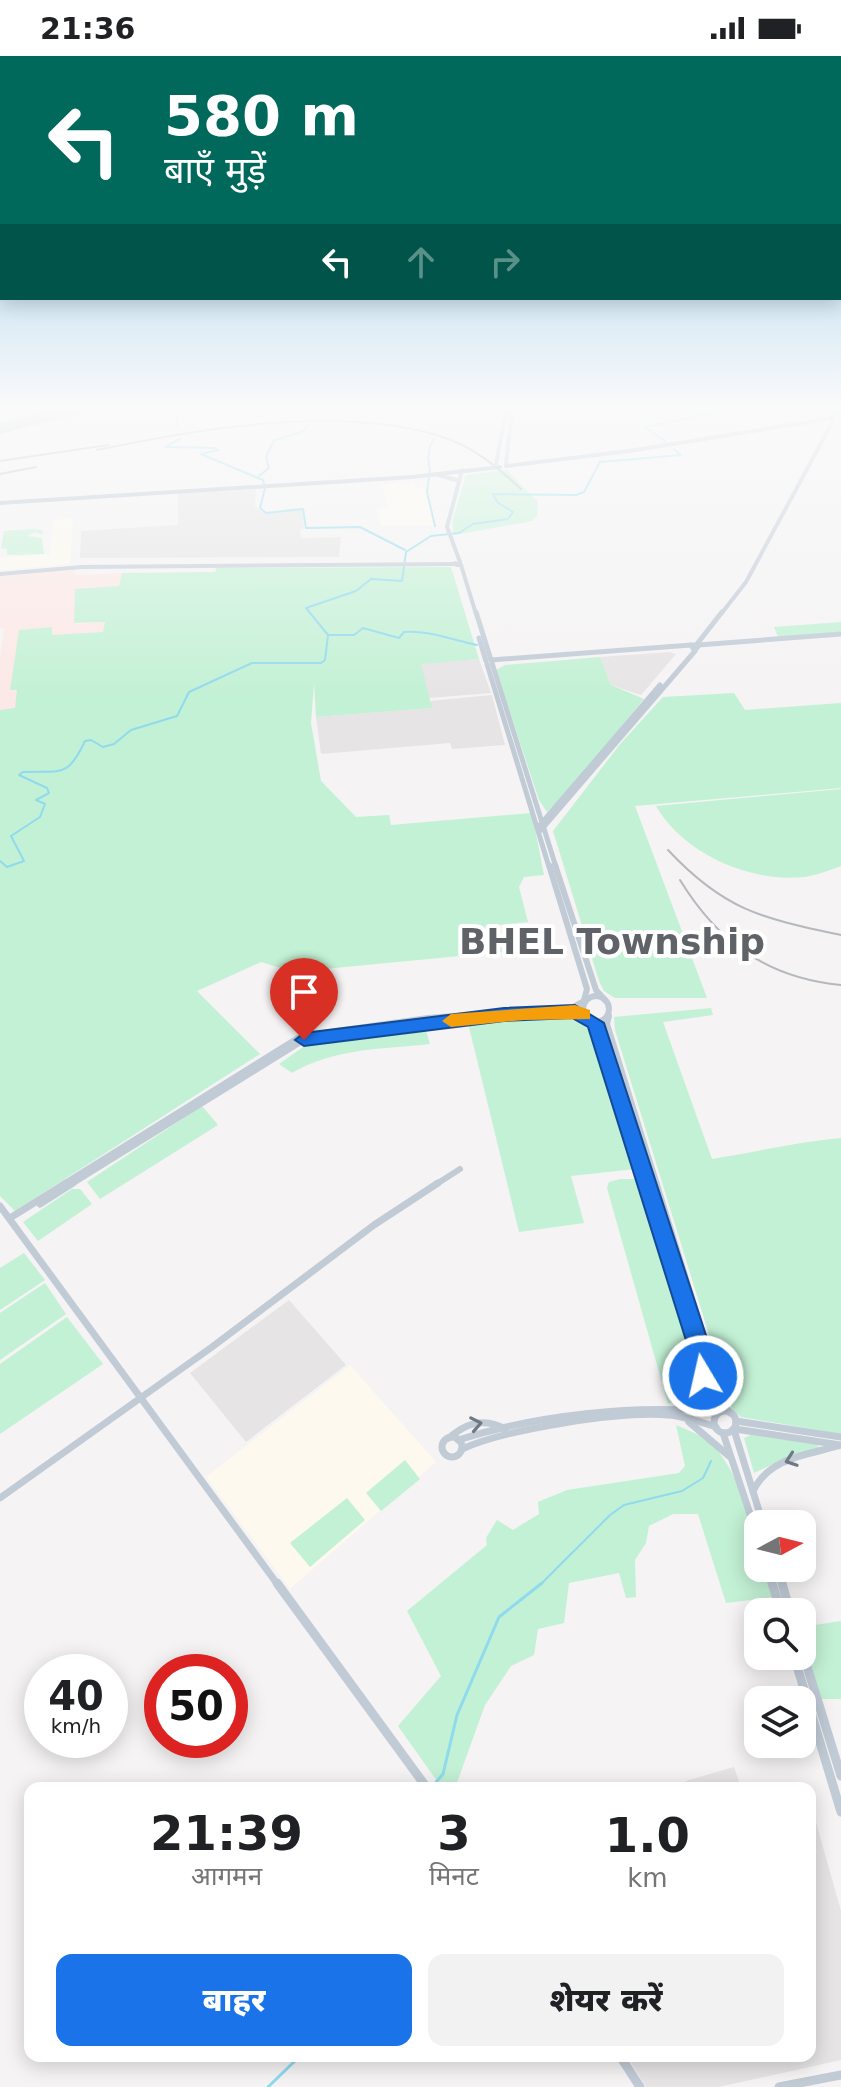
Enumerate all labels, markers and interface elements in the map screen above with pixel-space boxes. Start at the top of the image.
text: 21:36 [40,11,136,46]
text: 580 m [164,83,359,148]
icon: left [32,88,136,192]
text: बाएँ मुड़ें [164,150,266,191]
icon: left [315,240,359,284]
icon: ahead [399,240,443,284]
icon: right [483,240,527,284]
district label: BHEL Township [459,921,765,962]
pin [270,958,338,1040]
icon: arrive [282,970,326,1014]
position arrow [661,1334,745,1418]
one-way arrow [468,1416,482,1433]
one-way arrow [785,1450,799,1466]
north arrow [744,1510,816,1582]
map controls [744,1510,816,1758]
button: search [744,1598,816,1670]
speed limit sign: 50 [144,1654,248,1758]
text: 40 [48,1673,104,1719]
button: layers [744,1686,816,1758]
text: km/h [51,1714,101,1738]
text: 21:39 [150,1805,303,1861]
text: 3 [437,1805,471,1861]
text: 1.0 [605,1807,690,1863]
text: आगमन [191,1861,262,1891]
text: मिनट [429,1861,479,1891]
text: km [627,1863,668,1893]
button: बाहर [56,1954,412,2046]
button: शेयर करें [428,1954,784,2046]

